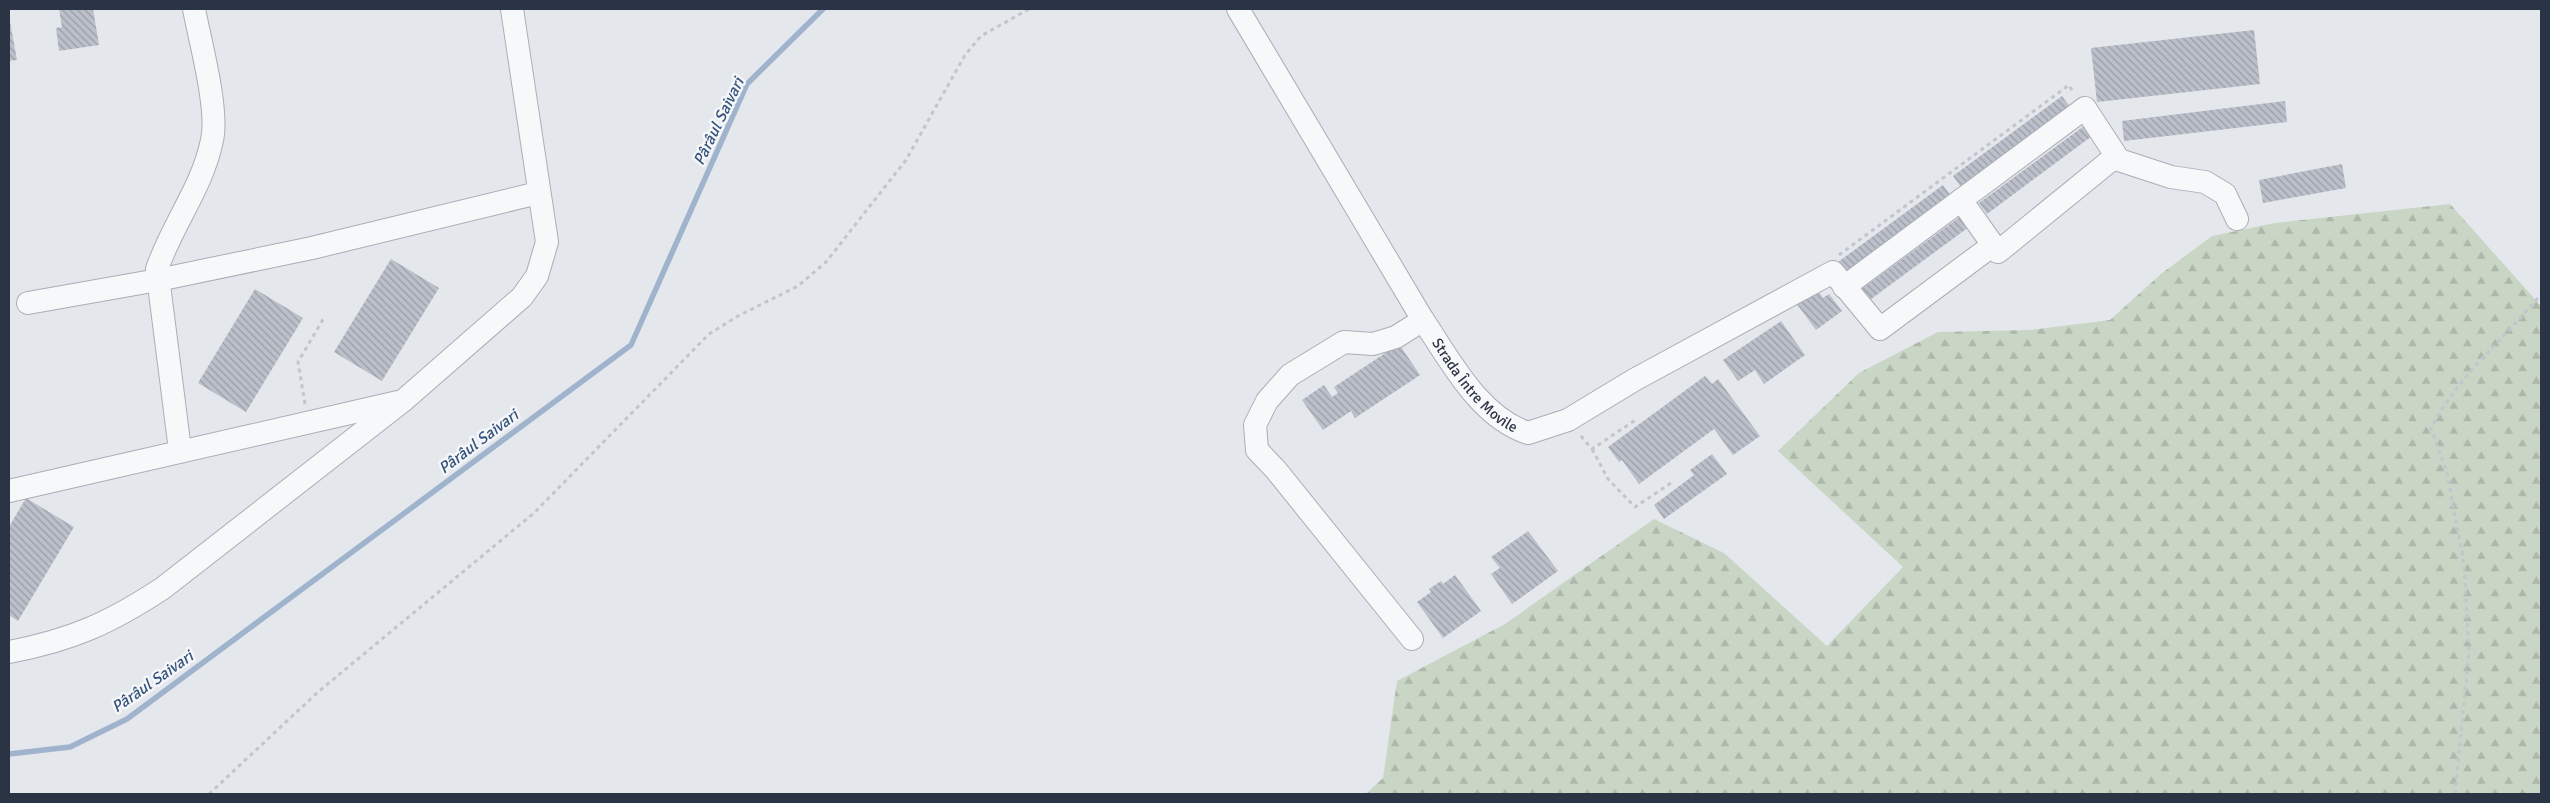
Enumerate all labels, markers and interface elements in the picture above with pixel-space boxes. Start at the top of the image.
water label: Pârâul Saivari [689,73,749,168]
street label: Strada Între Movile [1428,335,1521,436]
water label: Pârâul Saivari [435,404,524,478]
water label: Pârâul Saivari [108,645,198,717]

